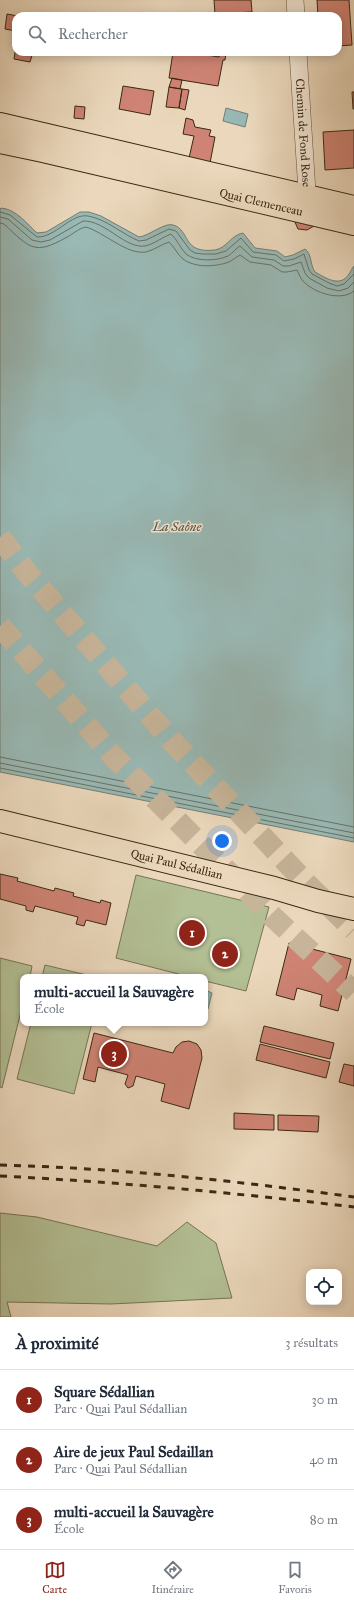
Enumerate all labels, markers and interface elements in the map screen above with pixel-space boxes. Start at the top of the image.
search box [12,12,342,56]
icon: search [26,23,48,45]
text: Rechercher [58,25,128,43]
street label: Chemin de Fond Rose [293,78,314,188]
street label: Quai Clemenceau [218,186,305,219]
water label: La Saône [152,519,202,535]
your location [212,831,232,851]
street label: Quai Paul Sédallian [129,846,225,882]
pin: 1 [179,918,205,948]
pin: 2 [212,939,238,969]
popup [20,974,208,1026]
text: multi-accueil la Sauvagère [34,983,194,1001]
text: École [34,1001,64,1017]
pin: 3 [101,1039,127,1069]
map controls [306,1269,342,1305]
button: locate [306,1269,342,1305]
text: À proximité [16,1333,99,1354]
text: 3 résultats [285,1335,338,1351]
text: Square Sédallian [54,1383,155,1401]
text: 1 [26,1392,32,1408]
text: 30 m [312,1392,338,1408]
text: Parc · Quai Paul Sédallian [54,1401,187,1417]
text: Aire de jeux Paul Sedaillan [54,1443,213,1461]
text: 2 [26,1452,32,1468]
text: 40 m [309,1452,338,1468]
text: Parc · Quai Paul Sédallian [54,1461,187,1477]
text: multi-accueil la Sauvagère [54,1503,214,1521]
text: 3 [26,1512,32,1528]
text: 80 m [310,1512,338,1528]
text: École [54,1521,84,1537]
tab: Carte [42,1559,67,1596]
tab: Itinéraire [151,1559,194,1596]
tab: Favoris [278,1559,312,1596]

